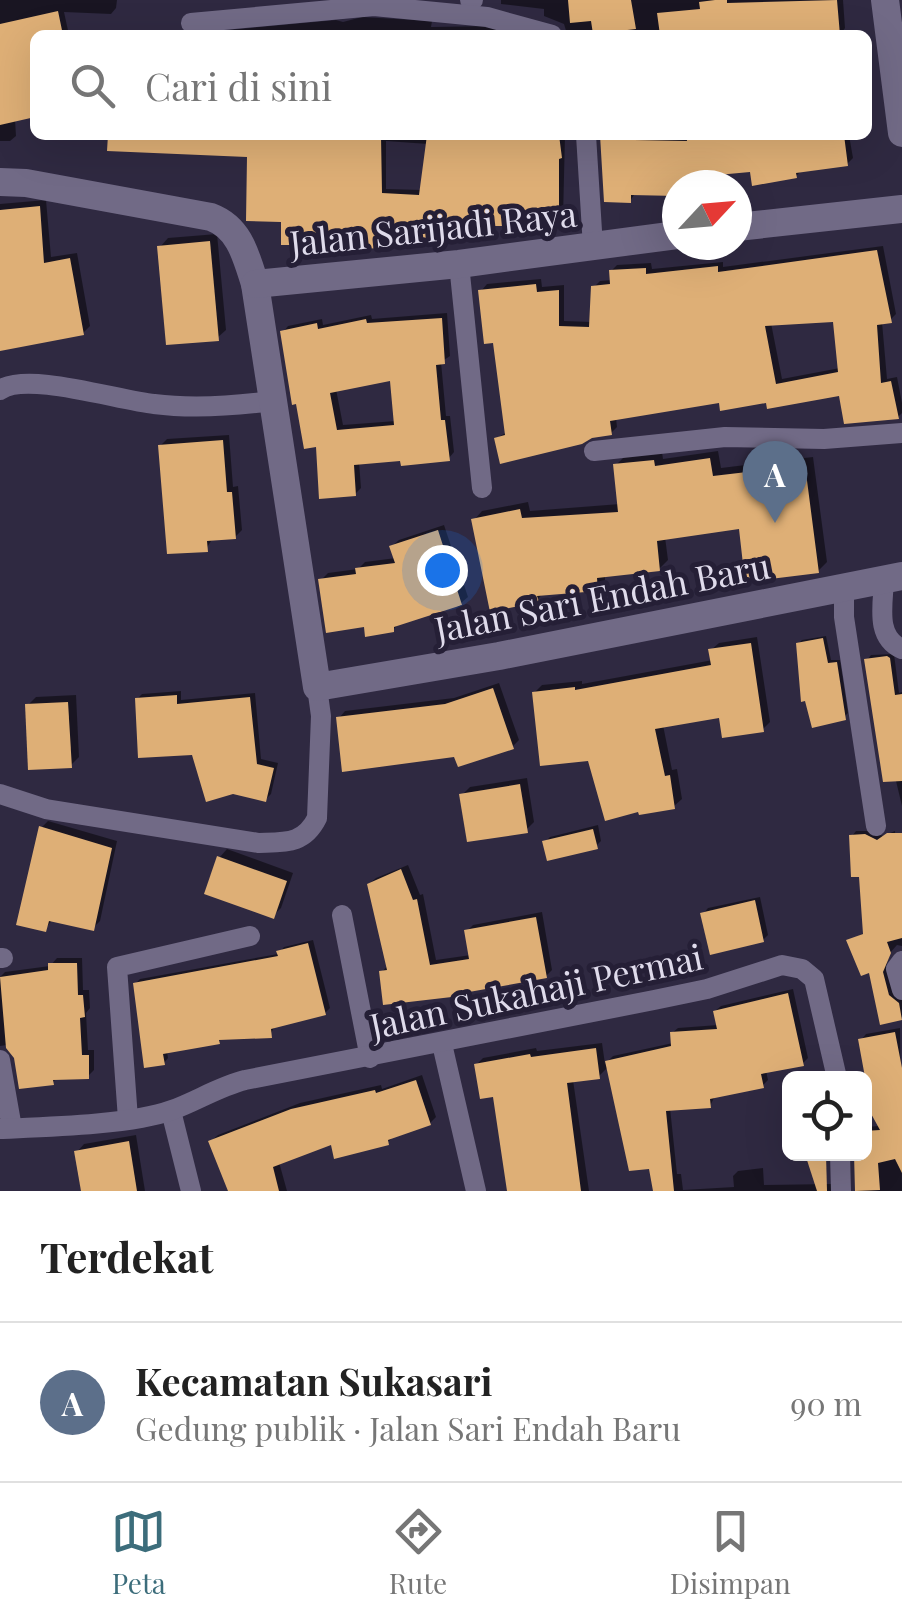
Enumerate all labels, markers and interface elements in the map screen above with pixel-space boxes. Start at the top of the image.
search box [30,30,872,140]
icon: search [65,58,120,113]
text: Cari di sini [145,60,332,111]
north arrow [662,170,752,260]
street label: Jalan Sarijadi Raya [286,189,579,266]
pin: A [742,440,808,523]
street label: Jalan Sari Endah Baru [429,540,774,652]
your location [417,545,468,596]
street label: Jalan Sukahaji Permai [364,932,707,1048]
map controls [782,1071,872,1161]
button: locate [782,1071,872,1161]
text: Terdekat [40,1228,214,1284]
text: Kecamatan Sukasari [135,1355,492,1406]
text: A [62,1381,83,1424]
text: 90 m [790,1381,862,1424]
text: Gedung publik · Jalan Sari Endah Baru [135,1406,681,1449]
tab: Peta [111,1504,166,1601]
tab: Rute [389,1504,447,1601]
tab: Disimpan [670,1504,791,1601]

